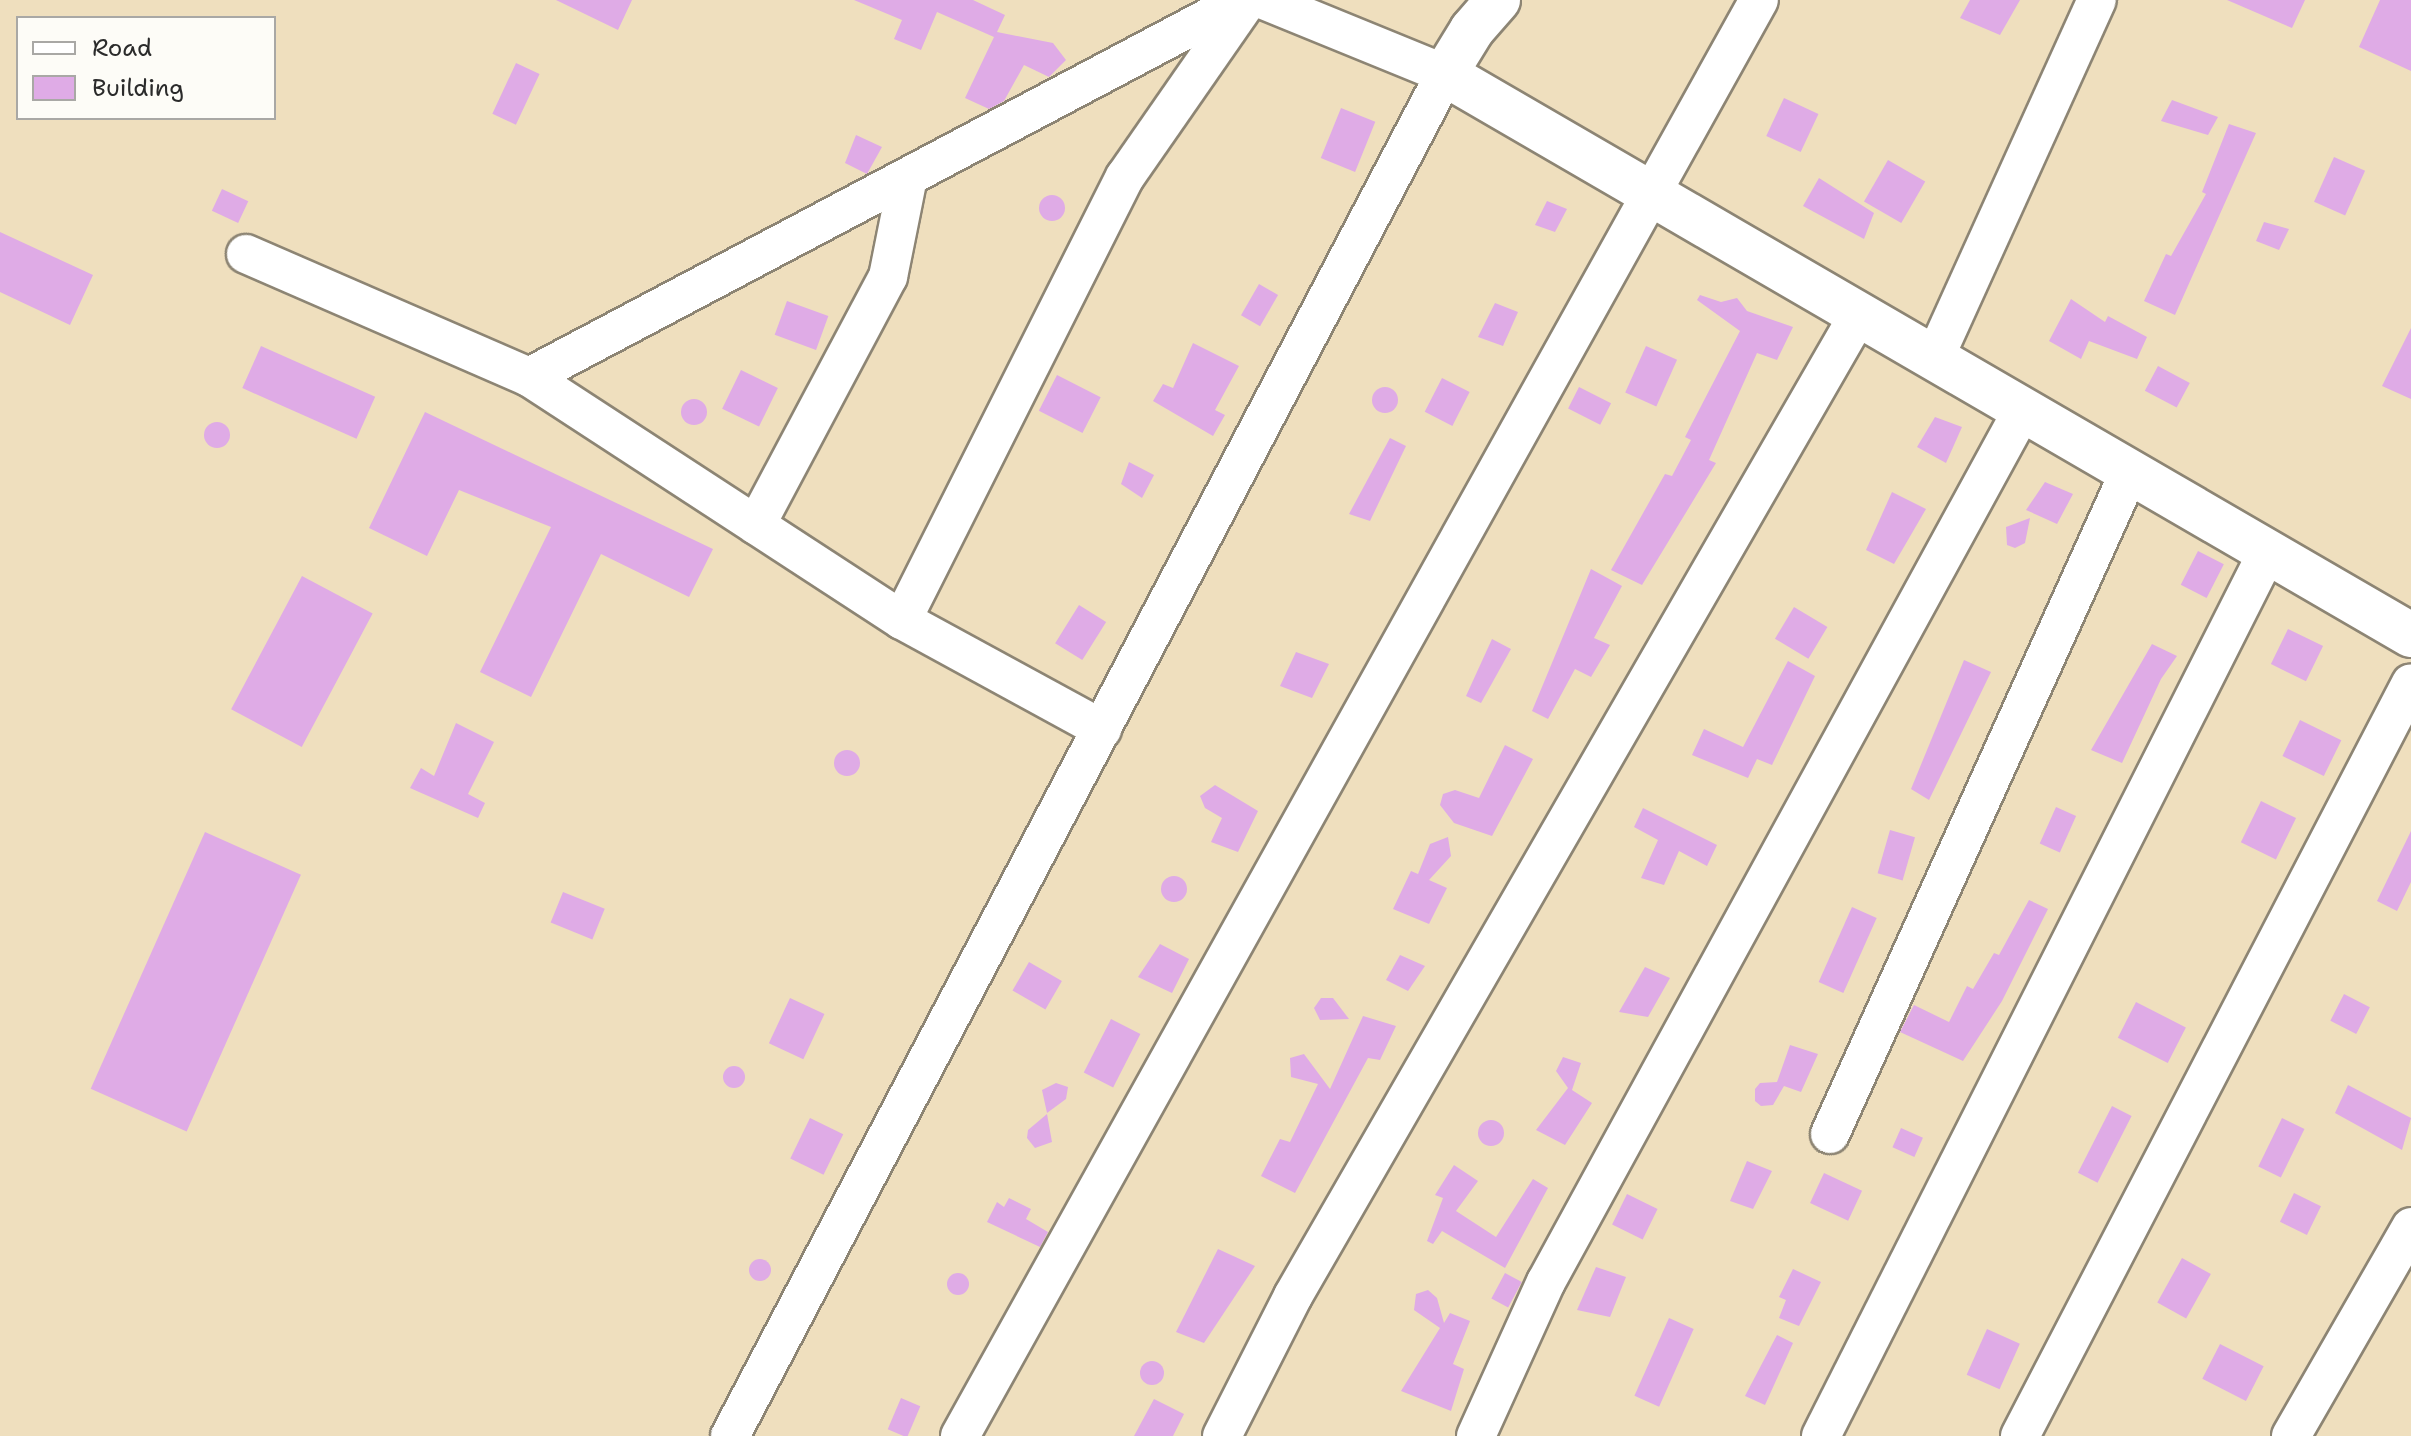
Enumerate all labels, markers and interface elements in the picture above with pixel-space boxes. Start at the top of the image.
legend [16,16,276,120]
text: Road [92,32,152,64]
text: Building [92,72,184,104]

